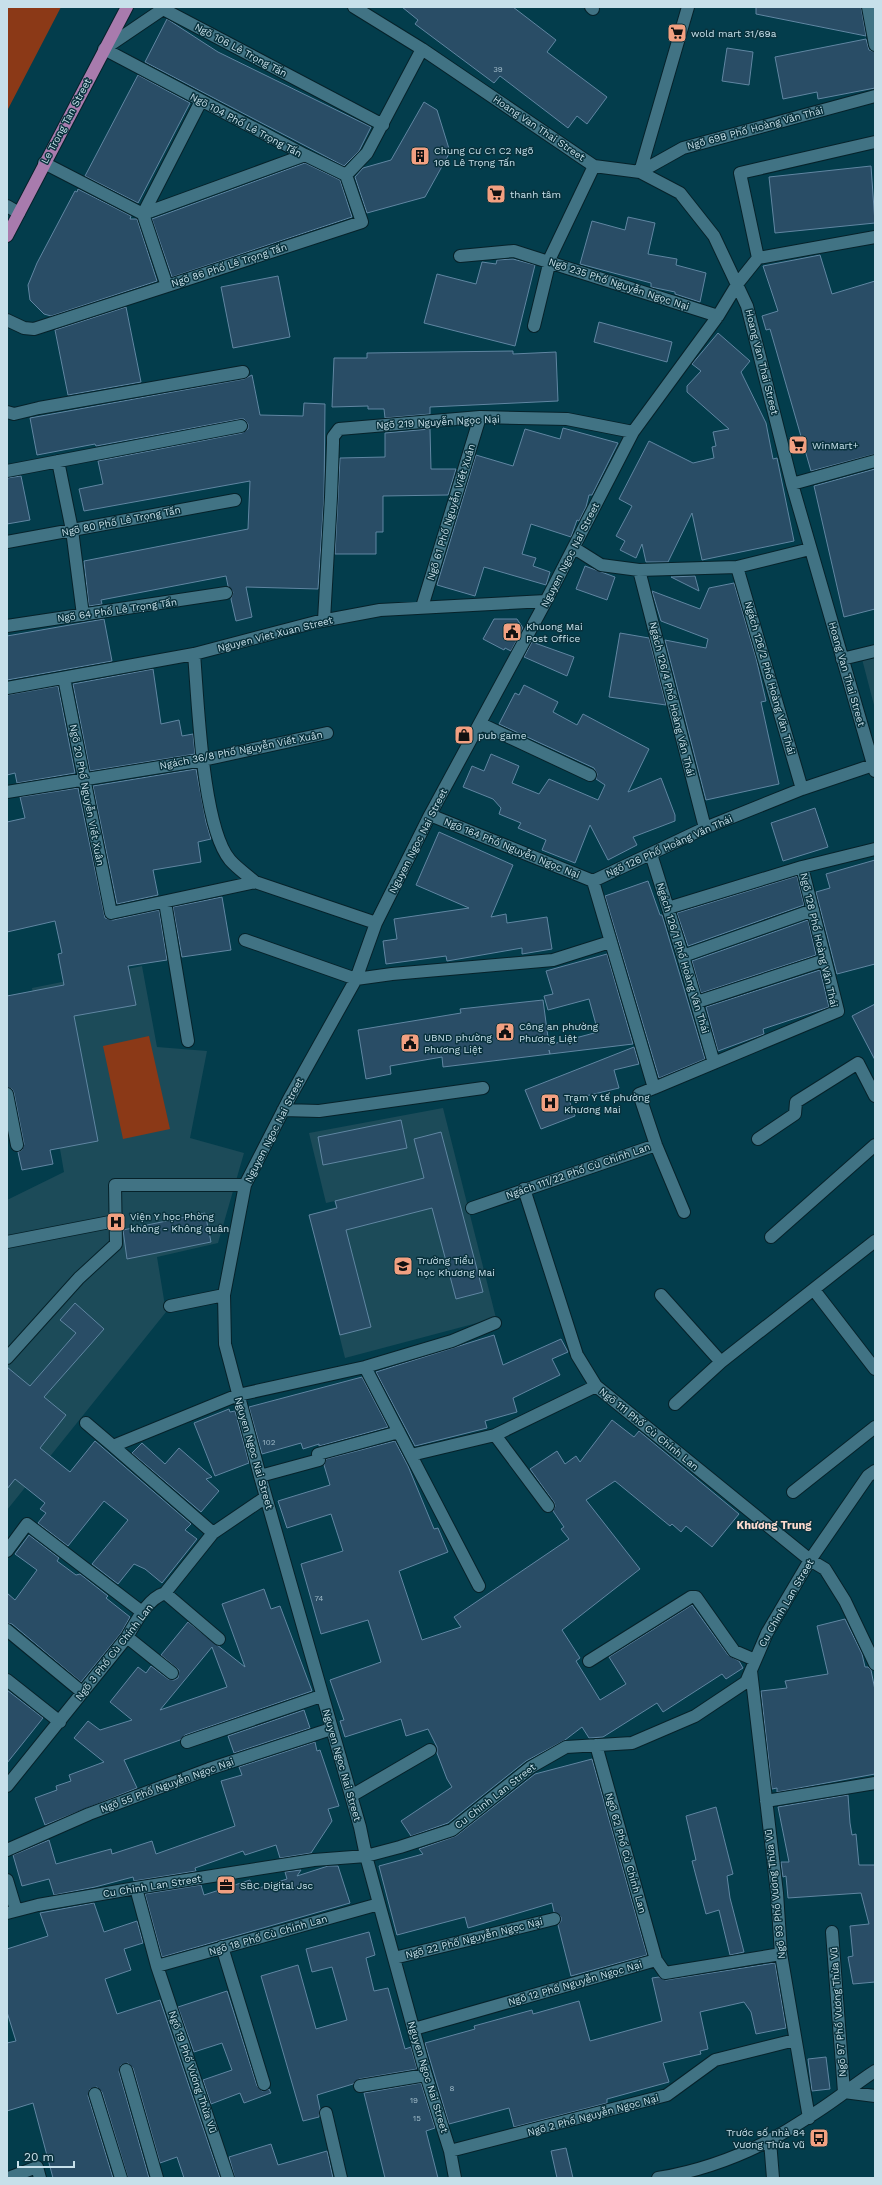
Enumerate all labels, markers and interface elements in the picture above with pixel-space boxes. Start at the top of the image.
street label: Ngõ 106 Lê Trọng Tấn [193,21,289,79]
supermarket icon: wold mart 31/69a [666,22,688,44]
place label: wold mart 31/69a [691,28,777,39]
house number: 39 [493,65,503,74]
street label: Le Trong Tan Street [39,76,94,166]
street label: Ngõ 104 Phố Lê Trọng Tấn [188,91,304,159]
street label: Hoang Van Thai Street [491,93,588,163]
street label: Ngõ 69B Phố Hoàng Văn Thái [686,104,824,152]
building icon: Chung Cư C1 C2 Ngõ 106 Lê Trọng Tấn [409,145,431,167]
place label: Chung Cư C1 C2 Ngõ 106 Lê Trọng Tấn [434,145,533,168]
supermarket icon: thanh tâm [485,183,507,205]
place label: thanh tâm [510,189,561,200]
street label: Ngõ 86 Phố Lê Trọng Tấn [170,241,288,289]
street label: Ngõ 235 Phố Nguyễn Ngọc Nại [547,256,691,312]
street label: Hoang Van Thai Street [744,308,781,417]
street label: Ngõ 219 Nguyễn Ngọc Nại [376,413,500,431]
supermarket icon: WinMart+ [787,434,809,456]
place label: WinMart+ [812,440,859,451]
street label: Ngõ 61 Phố Nguyễn Viết Xuân [425,442,477,582]
street label: Nguyen Ngoc Nai Street [539,500,602,609]
street label: Ngõ 80 Phố Lê Trọng Tấn [61,504,181,538]
street label: Ngõ 64 Phố Lê Trọng Tấn [56,596,178,624]
street label: Ngách 126/2 Phố Hoàng Văn Thái [743,600,797,756]
street label: Nguyen Viet Xuan Street [216,614,335,654]
street label: Hoang Van Thai Street [827,620,867,728]
public building icon: Khuong Mai Post Office [501,621,523,643]
place label: Khuong Mai Post Office [526,621,583,644]
street label: Ngách 126/4 Phố Hoàng Văn Thái [647,621,697,777]
street label: Ngõ 20 Phố Nguyễn Viết Xuân [68,723,106,867]
shop icon: pub game [453,724,475,746]
street label: Ngách 36/8 Phố Nguyễn Viết Xuân [159,729,323,771]
place label: pub game [478,730,527,741]
street label: Nguyen Ngoc Nai Street [387,786,450,895]
street label: Ngõ 126 Phố Hoàng Văn Thái [604,813,734,879]
street label: Ngõ 164 Phố Nguyễn Ngọc Nại [443,816,581,880]
street label: Ngõ 128 Phố Hoàng Văn Thái [798,872,840,1008]
street label: Ngách 126/1 Phố Hoàng Văn Thái [655,881,711,1035]
public building icon: Công an phường Phương Liệt [494,1021,516,1043]
place label: Công an phường Phương Liệt [519,1021,599,1044]
public building icon: UBND phường Phương Liệt [399,1032,421,1054]
place label: UBND phường Phương Liệt [424,1032,492,1055]
street label: Nguyen Ngoc Nai Street [243,1075,306,1184]
hospital icon: Trạm Y tế phường Khương Mai [539,1092,561,1114]
place label: Trạm Y tế phường Khương Mai [564,1092,650,1115]
street label: Ngách 111/22 Phố Cù Chính Lan [504,1141,652,1201]
hospital icon: Viện Y học Phòng không - Không quân [105,1211,127,1233]
place label: Viện Y học Phòng không - Không quân [130,1211,229,1234]
school or university icon: Trường Tiểu học Khương Mai [392,1255,414,1277]
place label: Trường Tiểu học Khương Mai [417,1255,495,1278]
street label: Ngõ 111 Phố Cù Chính Lan [597,1386,701,1472]
street label: Nguyen Ngoc Nai Street [233,1396,275,1511]
house number: 102 [263,1438,276,1447]
district label: Khương Trung [737,1519,812,1532]
street label: Cu Chinh Lan Street [756,1557,816,1649]
house number: 74 [315,1594,324,1603]
street label: Ngõ 3 Phố Cù Chính Lan [73,1602,155,1702]
street label: Nguyen Ngoc Nai Street [321,1708,363,1823]
street label: Ngõ 55 Phố Nguyễn Ngọc Nại [99,1756,235,1814]
street label: Cu Chinh Lan Street [452,1761,538,1831]
street label: Ngõ 62 Phố Cù Chính Lan [604,1792,648,1914]
street label: Ngõ 93 Phố Vương Thừa Vũ [763,1829,787,1959]
street label: Cu Chinh Lan Street [102,1873,203,1899]
office icon: SBC Digital Jsc [215,1874,237,1896]
place label: SBC Digital Jsc [240,1880,314,1891]
street label: Ngõ 18 Phố Cù Chính Lan [208,1913,328,1957]
street label: Ngõ 22 Phố Nguyễn Ngọc Nại [404,1916,544,1960]
street label: Ngõ 97 Phố Vương Thừa Vũ [828,1947,848,2077]
street label: Ngõ 12 Phố Nguyễn Ngọc Nại [507,1959,643,2007]
street label: Ngõ 19 Phố Vương Thừa Vũ [167,2009,219,2135]
street label: Nguyen Ngoc Nai Street [406,2020,450,2135]
house number: 8 [450,2084,455,2093]
street label: Ngõ 2 Phố Nguyễn Ngọc Nại [526,2092,660,2138]
house number: 19 [410,2096,418,2105]
house number: 15 [413,2114,421,2123]
place label: Trước số nhà 84 Vương Thừa Vũ [726,2127,805,2150]
bus stop icon: Trước số nhà 84 Vương Thừa Vũ [808,2127,830,2149]
scale bar [18,2143,74,2169]
text: 20 m [24,2150,54,2164]

